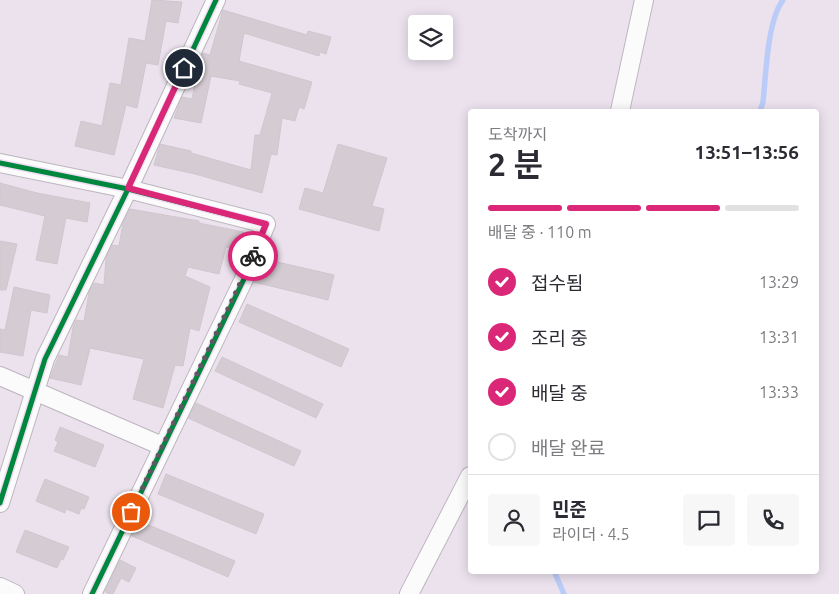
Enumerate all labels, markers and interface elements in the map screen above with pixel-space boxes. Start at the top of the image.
map controls [408,15,453,60]
button: layers [408,15,453,60]
pin [163,47,205,89]
icon: home [170,54,198,82]
text: 도착까지 [488,125,547,143]
text: 13:51–13:56 [694,141,799,163]
text: 2 분 [488,146,543,182]
text: 배달 중 · 110 m [488,223,592,241]
courier [228,231,278,281]
icon: bike [239,242,267,270]
icon: check [488,268,516,296]
text: 접수됨 [531,272,583,294]
text: 13:29 [759,273,799,291]
icon: check [488,323,516,351]
text: 조리 중 [531,327,588,349]
text: 13:31 [759,328,799,346]
icon: check [488,378,516,406]
text: 배달 중 [531,382,588,404]
text: 13:33 [759,383,799,401]
text: 배달 완료 [531,437,605,459]
pin [110,491,152,533]
button: person [488,494,540,546]
button: chat [683,494,735,546]
button: phone [747,494,799,546]
icon: bag [117,498,145,526]
text: 민준 [552,498,587,520]
text: 라이더 · 4.5 [552,525,629,543]

